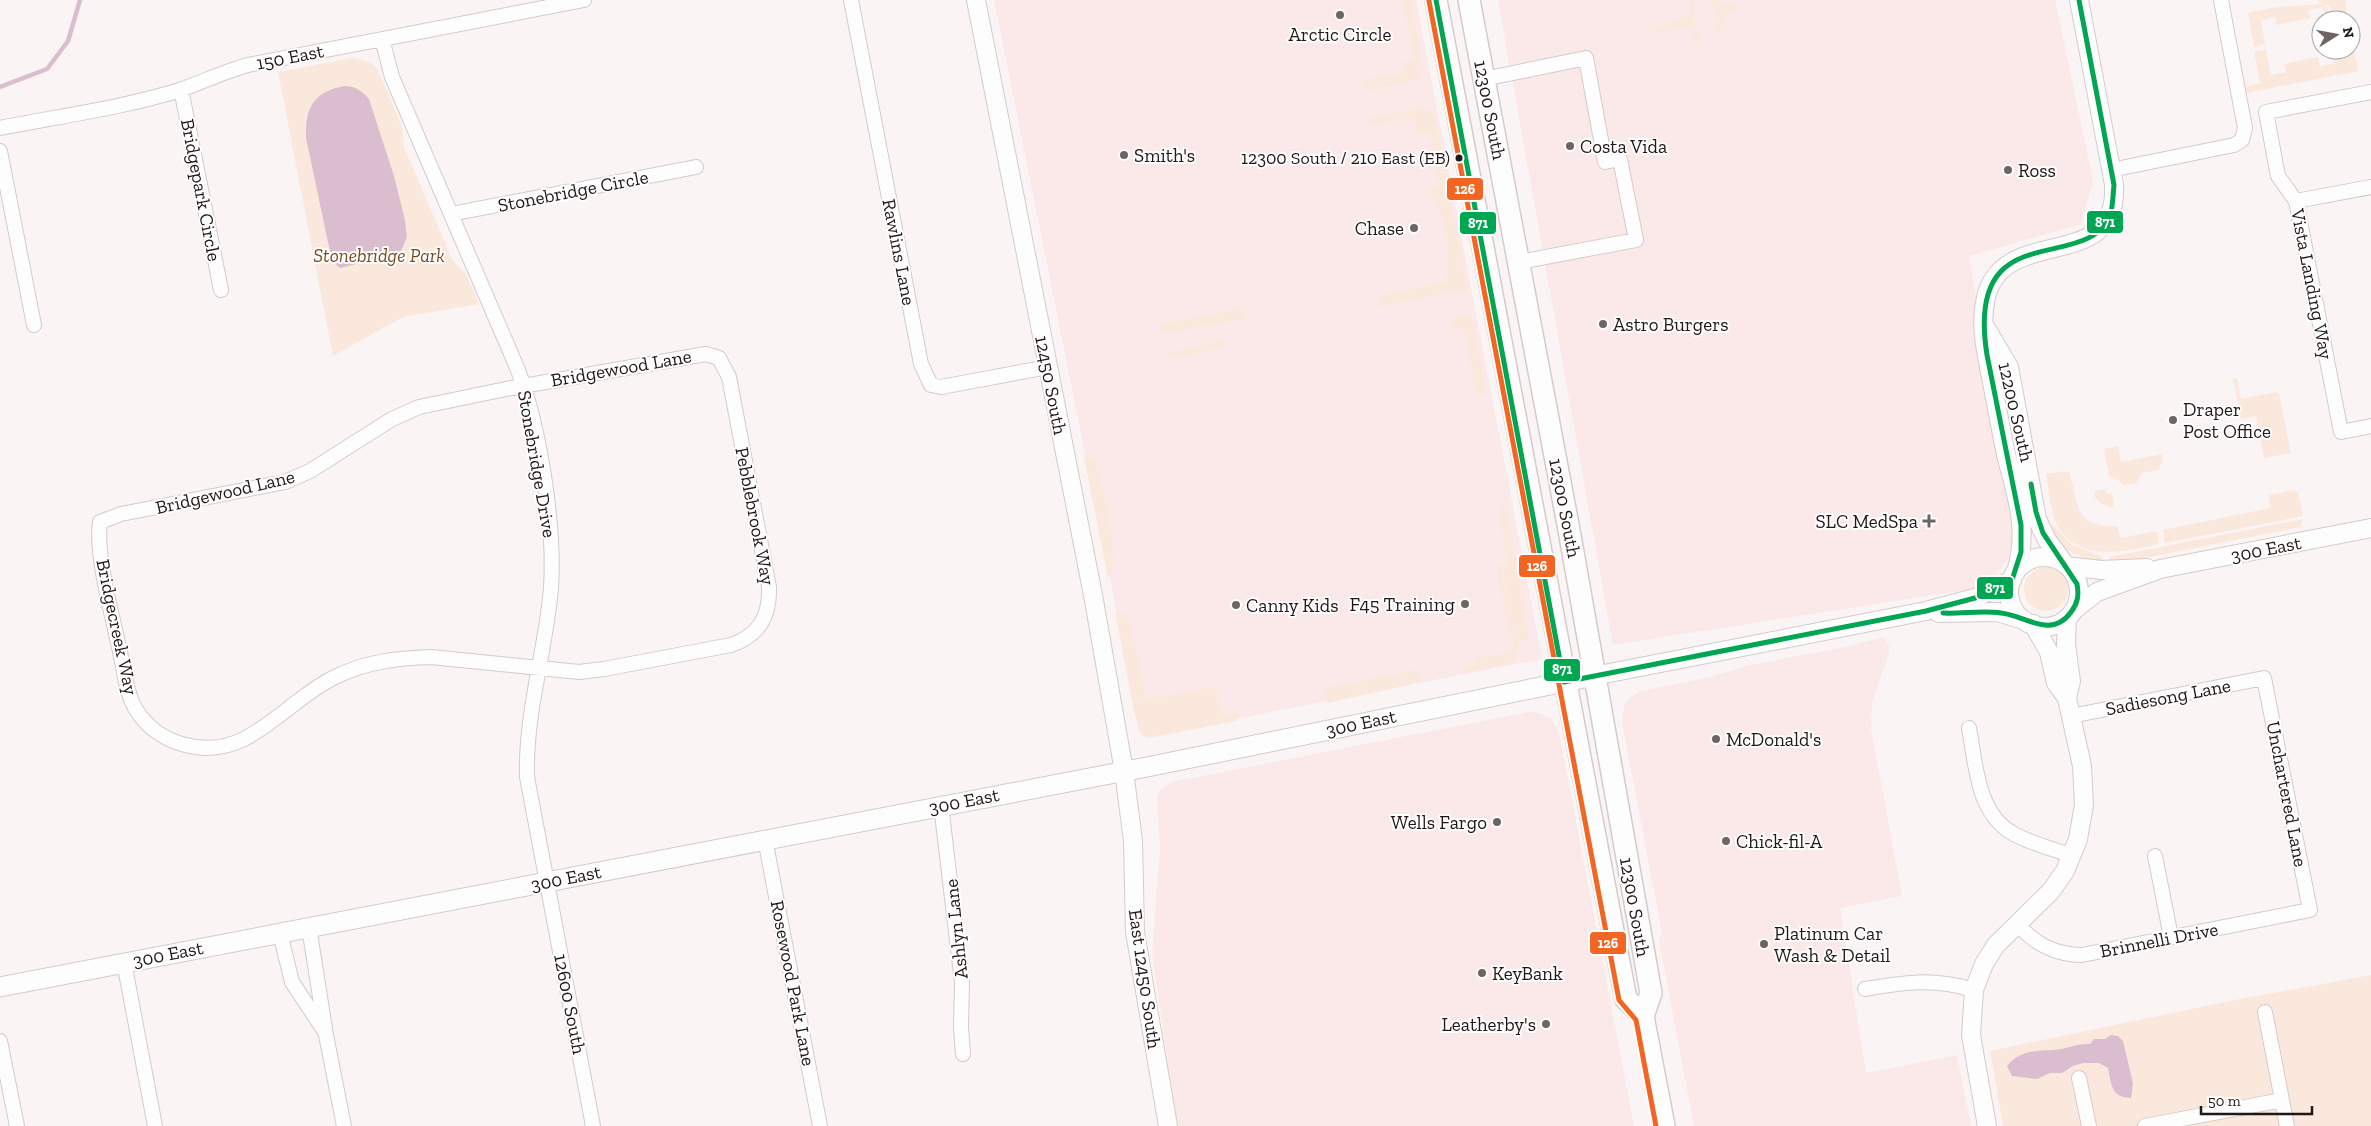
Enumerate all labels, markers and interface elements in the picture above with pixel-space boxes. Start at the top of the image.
marker: Arctic Circle [1334,9,1346,21]
north arrow [2311,10,2361,60]
place label: Arctic Circle [1289,23,1391,46]
text: N [2339,26,2358,40]
street label: 150 East [254,39,326,75]
street label: 12300 South [1469,58,1511,162]
street label: Bridgepark Circle [176,117,226,263]
place label: Costa Vida [1580,135,1667,158]
marker: Costa Vida [1564,140,1576,152]
place label: Smith's [1134,144,1195,167]
place label: 12300 South / 210 East (EB) [1241,147,1450,169]
marker: Smith's [1118,149,1130,161]
marker: 12300 South / 210 East (EB) [1454,153,1464,163]
place label: Ross [2018,159,2056,182]
marker: Ross [2002,164,2014,176]
street label: Stonebridge Circle [496,165,650,217]
line badge: 126 [1446,177,1484,201]
text: 126 [1455,181,1476,198]
street label: Rawlins Lane [877,197,921,307]
street label: Vista Landing Way [2286,206,2338,361]
line badge: 871 [2086,210,2124,234]
line badge: 871 [1459,211,1497,235]
text: 871 [2095,214,2115,231]
text: 871 [1468,215,1488,232]
place label: Chase [1355,217,1404,240]
marker: Chase [1408,222,1420,234]
park label: Stonebridge Park [313,244,445,267]
place label: Astro Burgers [1613,313,1728,336]
marker: Astro Burgers [1597,318,1609,330]
street label: 12450 South [1030,333,1072,437]
street label: Bridgewood Lane [549,344,693,392]
street label: 12200 South [1993,360,2039,464]
street label: Stonebridge Drive [513,389,561,539]
place label: Draper Post Office [2183,398,2271,443]
marker: Draper Post Office [2167,414,2179,426]
street label: Pebblebrook Way [730,445,780,587]
street label: 12300 South [1544,456,1586,560]
street label: Bridgewood Lane [153,465,297,519]
place label: SLC MedSpa [1815,510,1918,533]
marker: SLC MedSpa [1922,514,1936,528]
street label: 300 East [2229,531,2303,567]
line badge: 126 [1518,554,1556,578]
street label: Bridgecreek Way [91,557,143,697]
text: 126 [1527,558,1548,575]
line badge: 871 [1976,576,2014,600]
text: 871 [1985,580,2005,597]
place label: F45 Training [1349,593,1456,616]
place label: Canny Kids [1246,594,1339,617]
marker: F45 Training [1459,598,1471,610]
marker: Canny Kids [1230,599,1242,611]
line badge: 871 [1543,658,1581,682]
text: 871 [1552,661,1572,678]
street label: Sadiesong Lane [2103,674,2233,720]
street label: 300 East [1324,704,1398,742]
street label: Unchartered Lane [2262,719,2312,869]
place label: McDonald's [1726,728,1821,751]
marker: McDonald's [1710,733,1722,745]
street label: 300 East [927,783,1001,819]
place label: Wells Fargo [1391,811,1487,834]
marker: Wells Fargo [1491,816,1503,828]
place label: Chick-fil-A [1736,830,1823,853]
marker: Chick-fil-A [1720,835,1732,847]
street label: 12300 South [1615,855,1655,959]
street label: 300 East [529,860,603,896]
street label: Ashlyn Lane [939,878,973,980]
street label: Rosewood Park Lane [766,898,820,1068]
street label: East 12450 South [1124,908,1166,1051]
street label: Brinnelli Drive [2098,917,2220,963]
place label: Platinum Car Wash & Detail [1774,922,1890,967]
line badge: 126 [1589,931,1627,955]
text: 126 [1598,935,1619,952]
street label: 300 East [131,936,205,972]
marker: Platinum Car Wash & Detail [1758,938,1770,950]
street label: 12600 South [549,952,591,1056]
place label: KeyBank [1492,962,1563,985]
marker: KeyBank [1476,967,1488,979]
place label: Leatherby's [1441,1013,1536,1036]
marker: Leatherby's [1540,1018,1552,1030]
scale bar [2201,1084,2312,1116]
text: 50 m [2208,1092,2241,1110]

